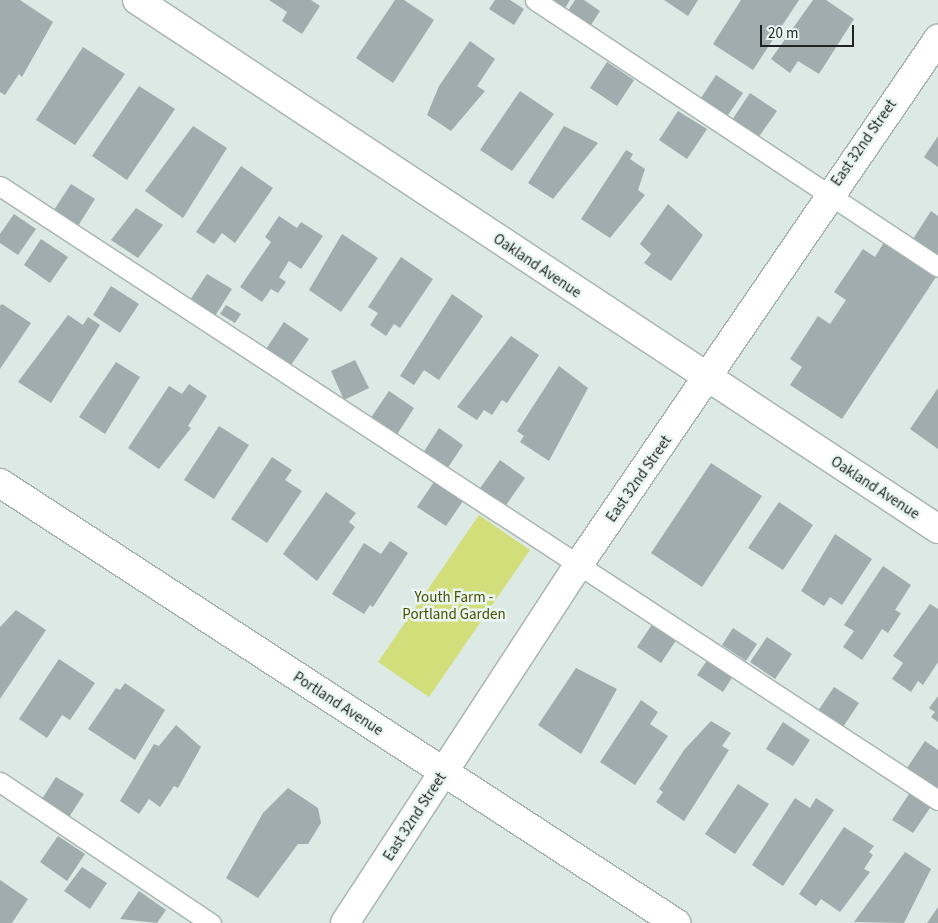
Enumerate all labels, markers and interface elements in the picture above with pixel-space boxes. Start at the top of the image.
scale bar [763,15,857,47]
text: 20 m [768,23,798,44]
street label: East 32nd Street [828,96,900,190]
street label: Oakland Avenue [490,230,584,302]
street label: East 32nd Street [603,432,675,526]
street label: Oakland Avenue [827,453,923,523]
park label: Youth Farm - Portland Garden [402,588,506,623]
street label: Portland Avenue [290,668,386,740]
street label: East 32nd Street [380,770,450,864]

